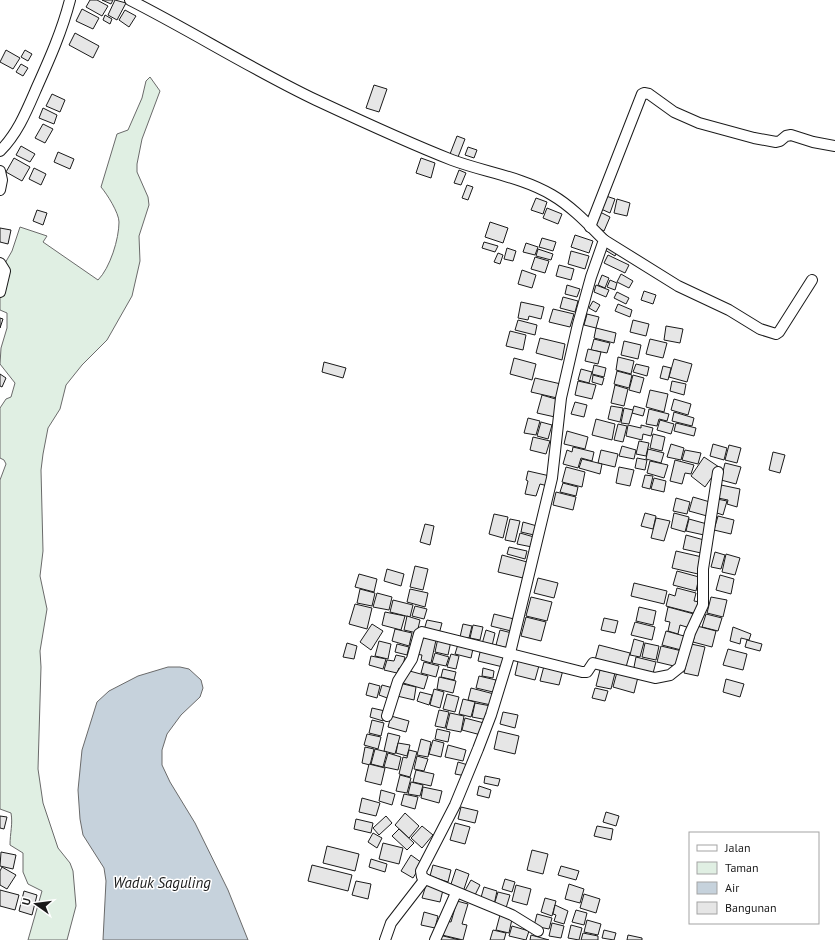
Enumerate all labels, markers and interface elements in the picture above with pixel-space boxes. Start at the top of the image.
legend [689,832,819,924]
text: Jalan [724,840,750,855]
text: Taman [725,860,759,875]
water label: Waduk Saguling [113,873,211,892]
text: Air [725,880,739,895]
north arrow [16,884,56,924]
text: U [19,896,34,907]
text: Bangunan [725,900,777,915]

